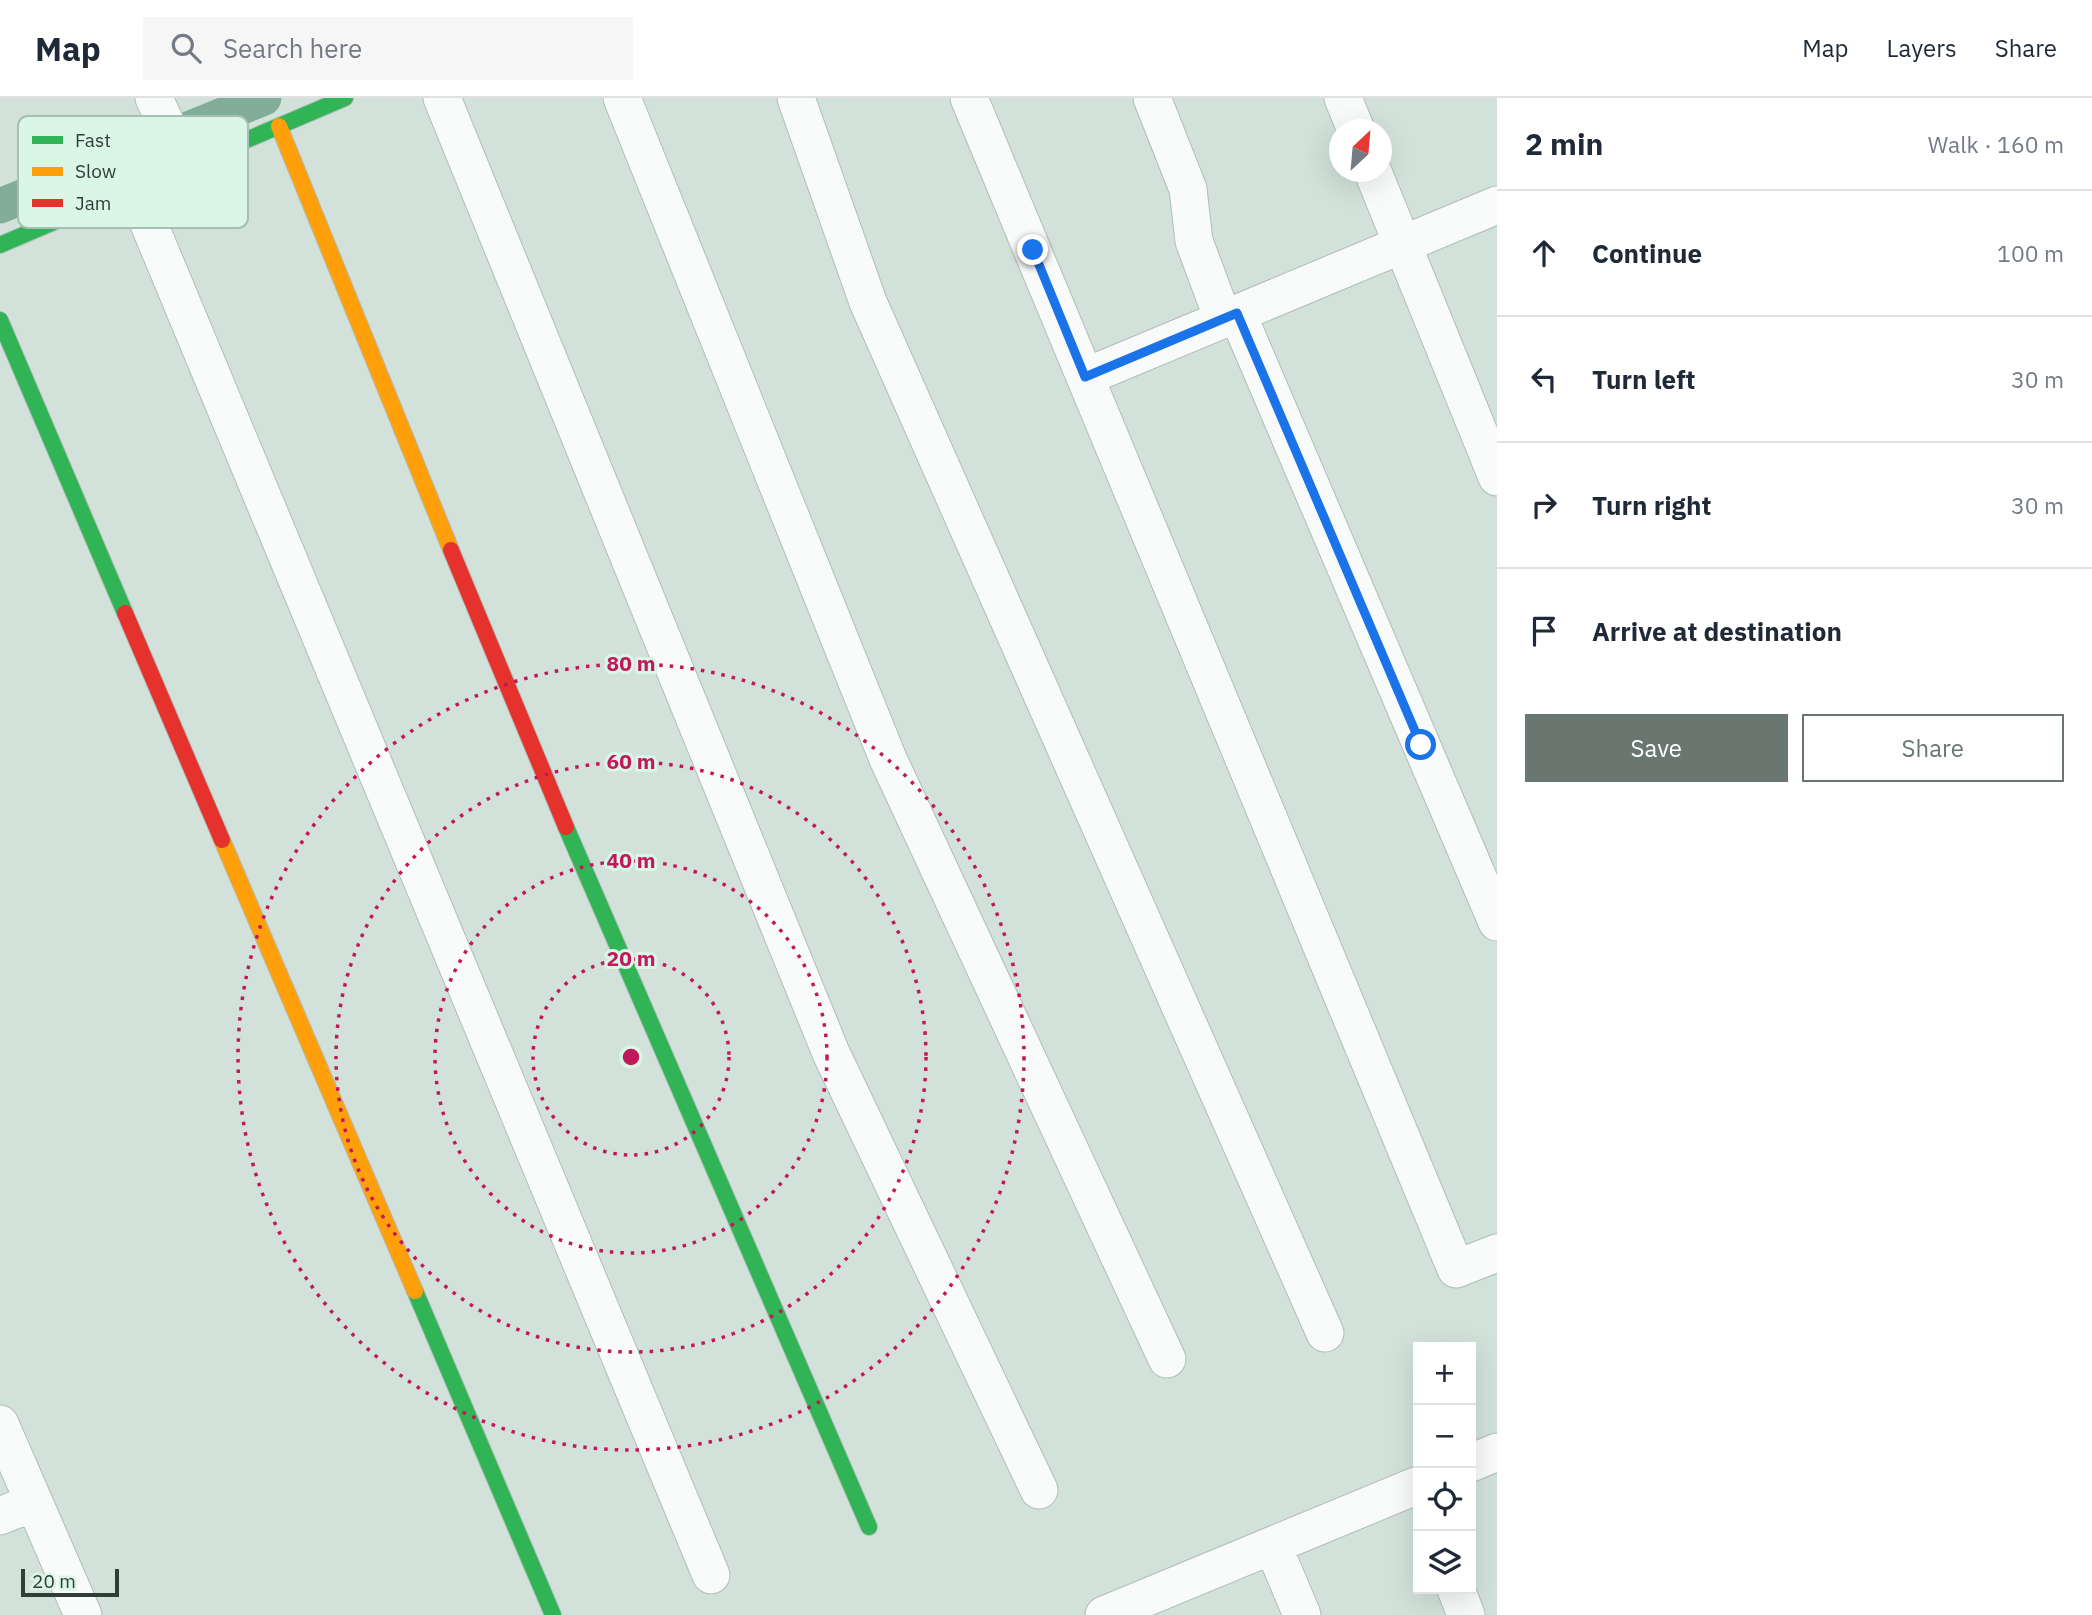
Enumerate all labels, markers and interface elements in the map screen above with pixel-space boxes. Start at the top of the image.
search box [143,17,633,80]
text: Map [35,27,101,70]
icon: search [167,29,205,67]
text: Search here [223,31,362,65]
text: Map [1802,32,1849,64]
text: Layers [1887,32,1957,64]
text: Share [1995,32,2057,64]
legend [18,116,248,228]
north arrow [1329,119,1392,182]
text: 2 min [1525,124,1603,163]
text: Fast [75,128,111,152]
text: Walk · 160 m [1928,129,2064,159]
text: Slow [75,159,116,183]
text: Jam [75,191,111,215]
route end [1017,234,1048,265]
icon: ahead [1525,234,1563,272]
text: Continue [1592,236,1702,270]
text: 100 m [1997,238,2064,268]
icon: left [1525,360,1563,398]
text: Turn left [1592,362,1695,396]
text: 30 m [2011,364,2064,394]
icon: right [1525,486,1563,524]
text: Turn right [1592,488,1711,522]
text: 30 m [2011,490,2064,520]
icon: arrive [1525,612,1563,650]
text: Arrive at destination [1592,614,1842,648]
text: 80 m [607,649,655,677]
button: Save [1525,714,1788,782]
button: Share [1802,714,2064,782]
route start [1405,729,1436,760]
text: 60 m [607,747,655,775]
text: 40 m [607,846,655,874]
text: 20 m [607,944,655,972]
centre of rings [619,1045,643,1069]
map controls [1413,1342,1476,1594]
button: + [1413,1342,1476,1405]
button: − [1413,1405,1476,1468]
button: locate [1413,1468,1476,1531]
button: layers [1413,1531,1476,1594]
scale bar [21,1566,119,1598]
text: 20 m [32,1569,76,1593]

